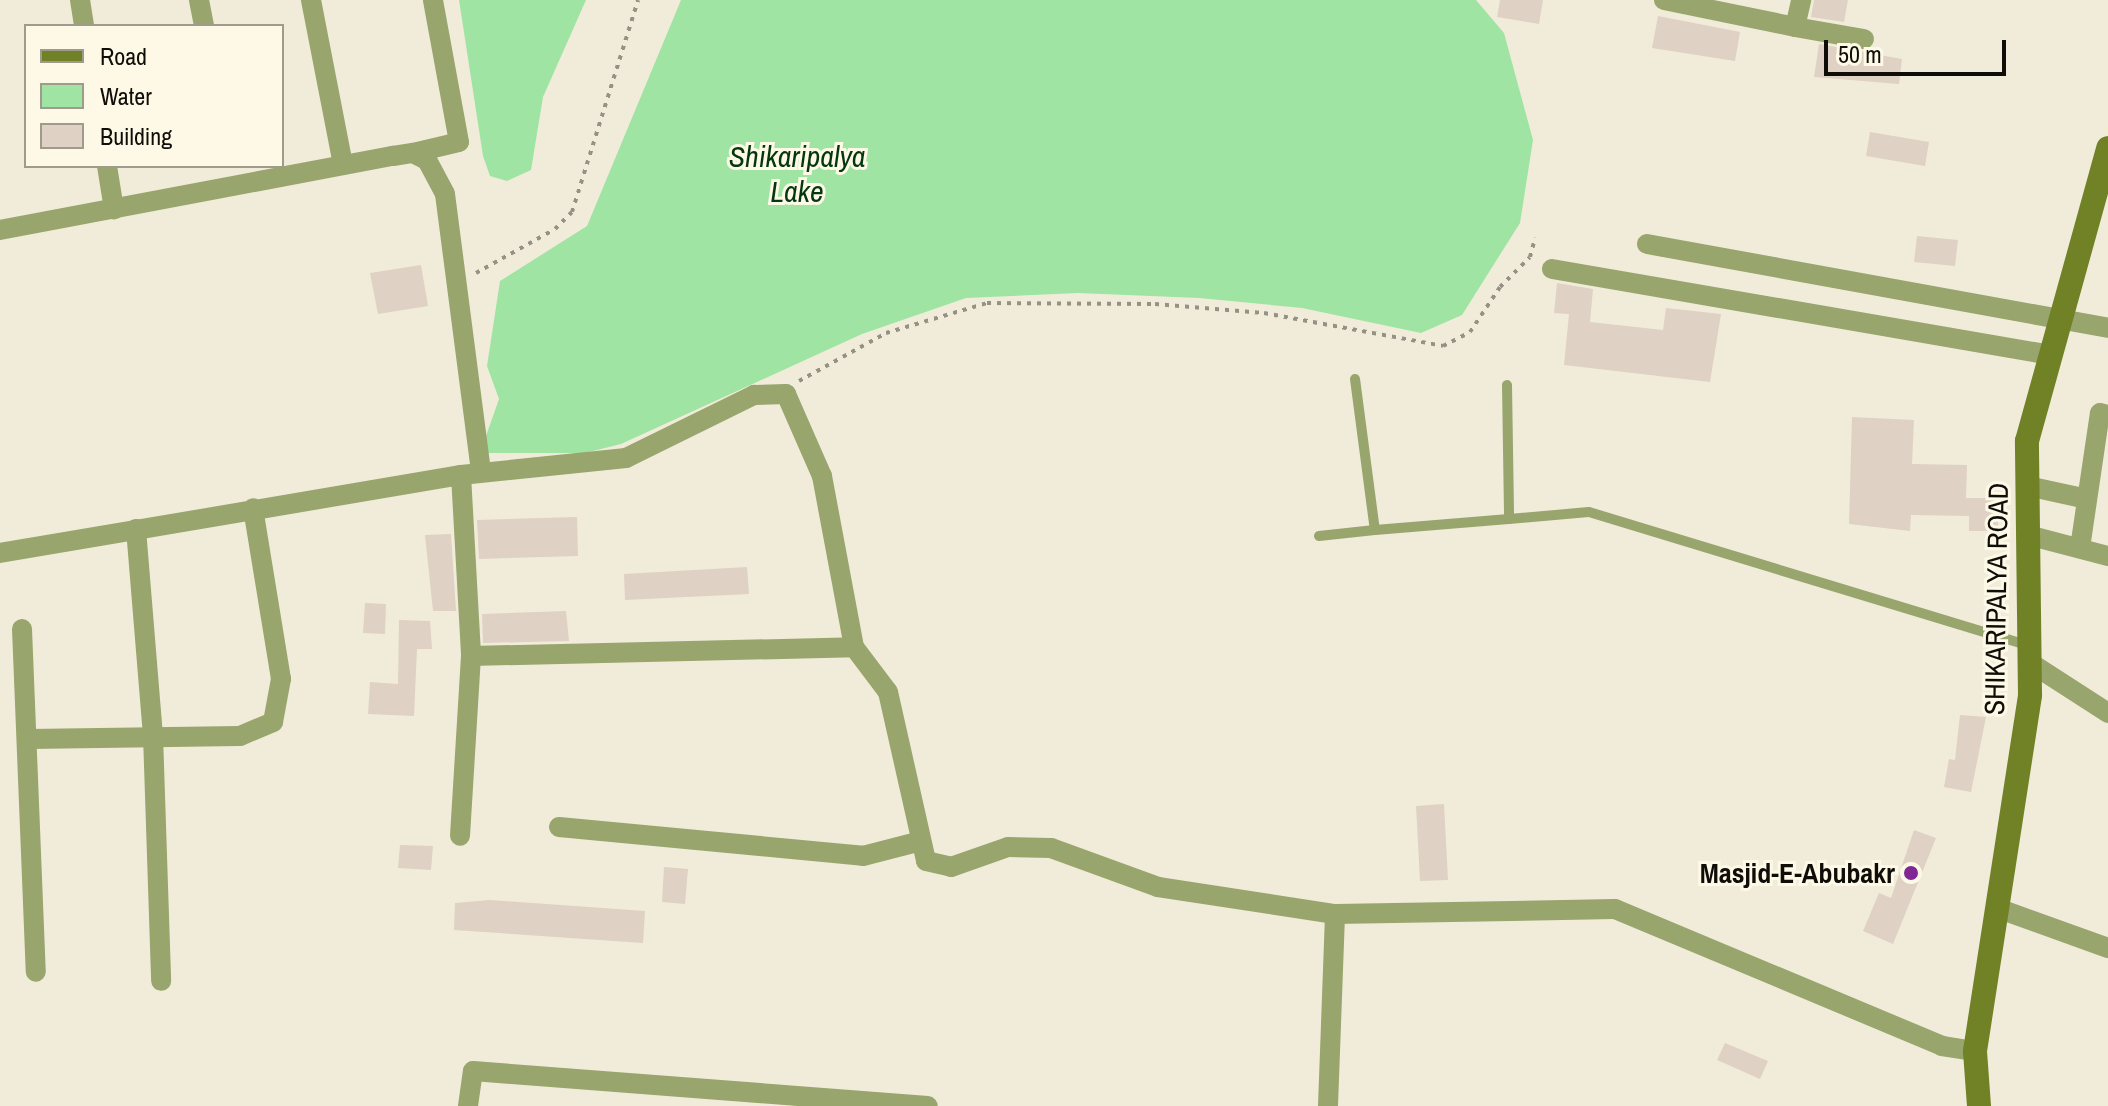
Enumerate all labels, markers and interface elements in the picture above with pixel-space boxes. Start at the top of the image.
legend [24,24,284,168]
scale bar [1828,24,2010,74]
text: 50 m [1838,38,1882,70]
text: Road [100,40,147,72]
text: Water [100,80,152,112]
text: Building [100,120,172,152]
water label: Shikaripalya Lake [729,138,865,208]
street label: SHIKARIPALYA ROAD [1977,482,2015,716]
place label: Masjid-E-Abubakr [1700,856,1895,890]
marker: Masjid-E-Abubakr [1902,864,1920,882]

